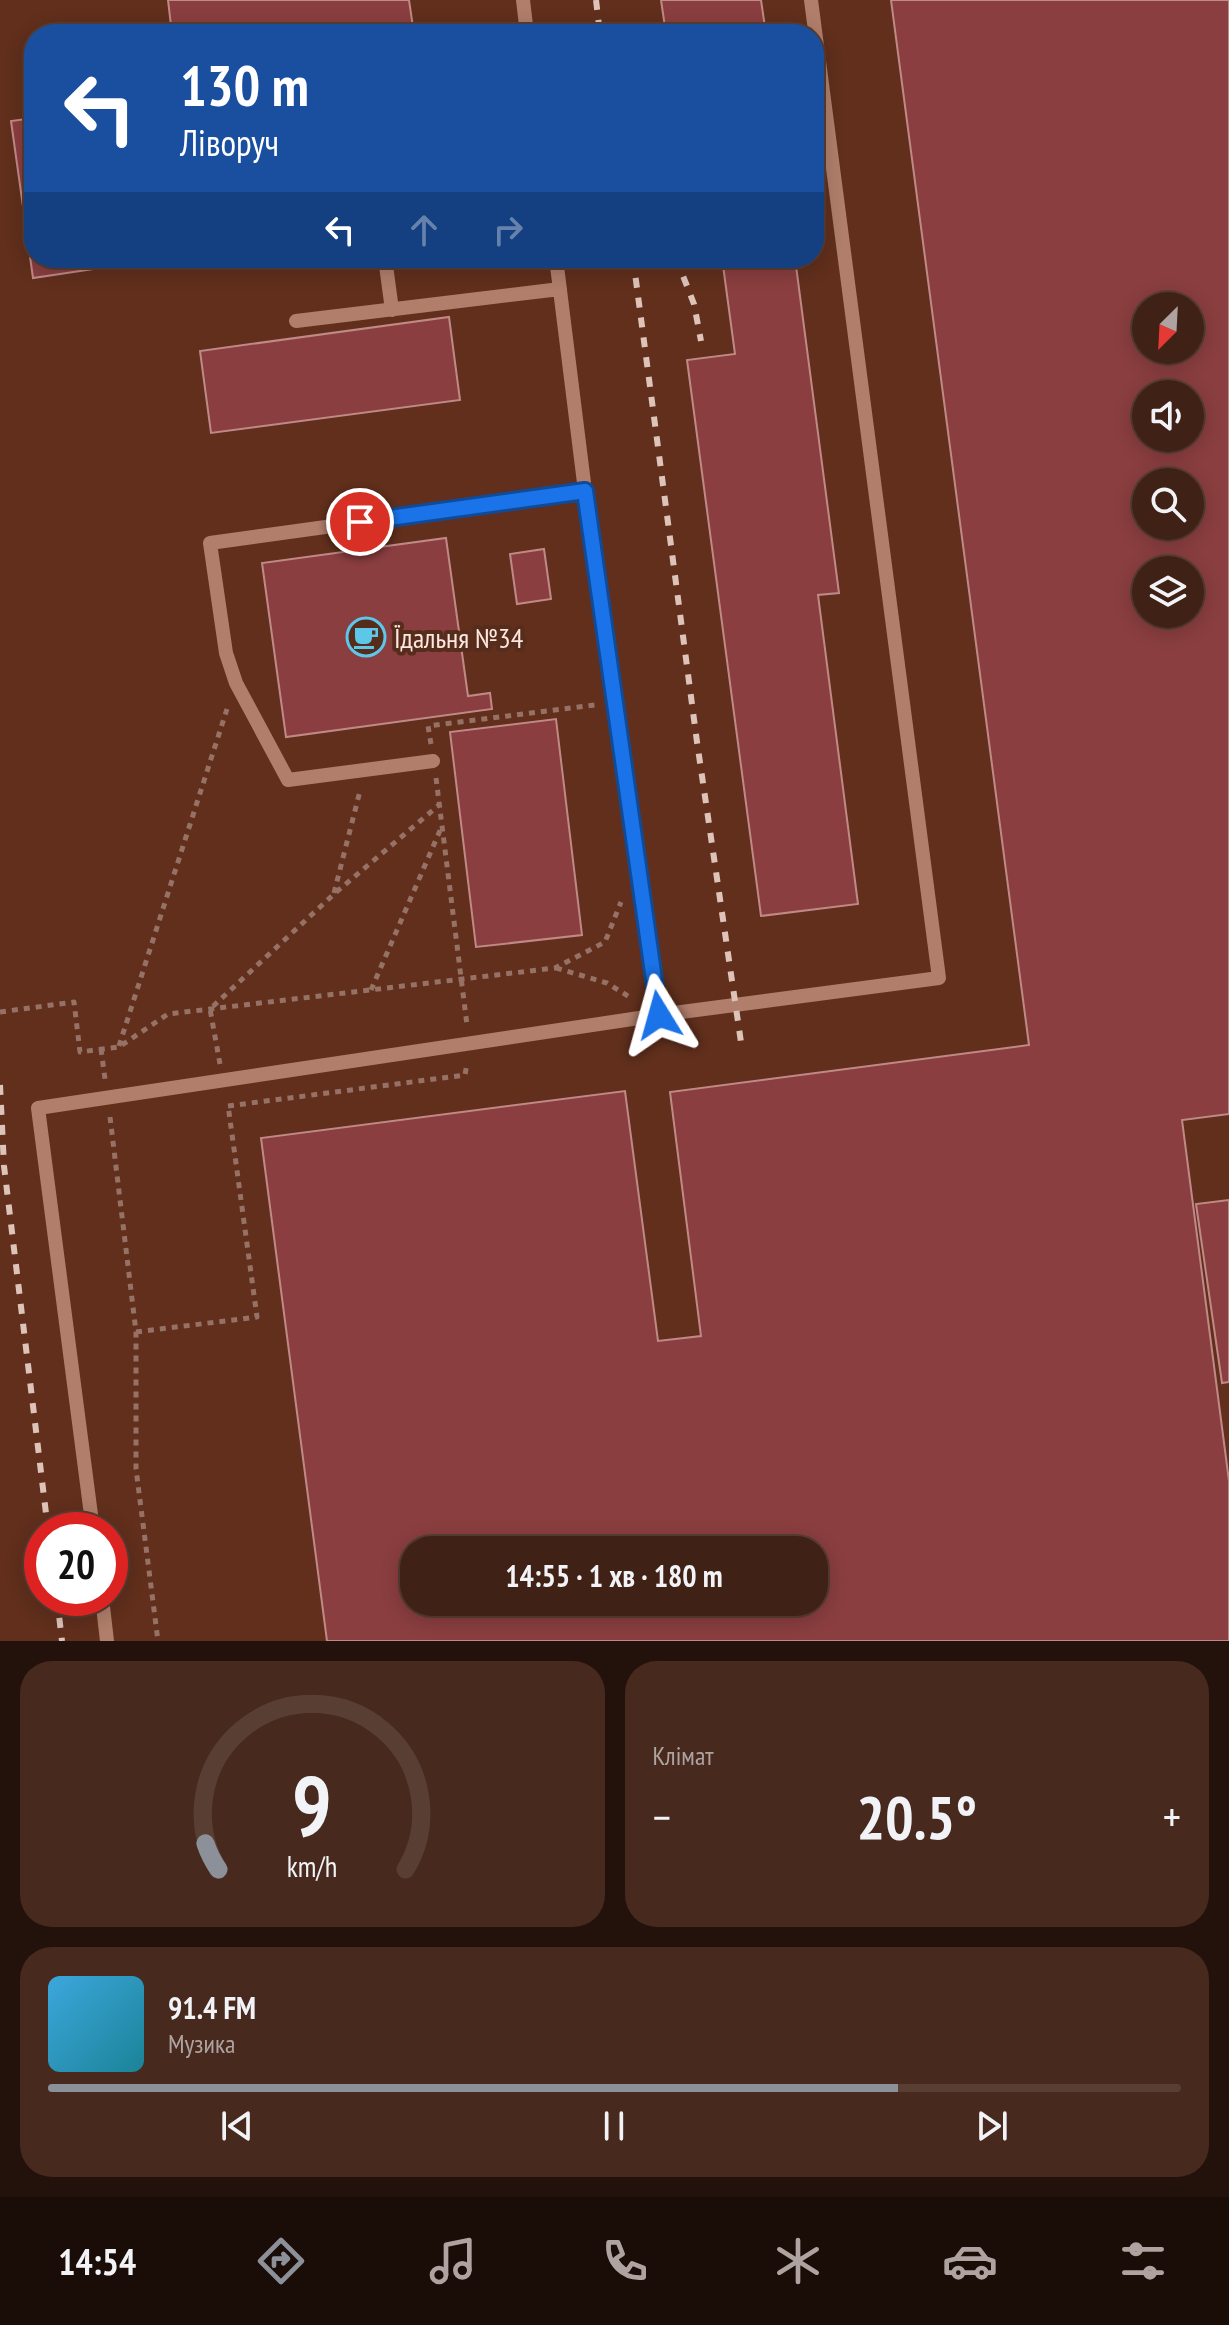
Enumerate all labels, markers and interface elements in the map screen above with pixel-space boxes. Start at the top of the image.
text: 130 m [180,49,309,121]
icon: left [48,56,152,160]
text: Ліворуч [180,119,279,166]
icon: left [318,208,362,252]
icon: ahead [402,208,446,252]
icon: right [486,208,530,252]
north arrow [1132,292,1204,364]
map controls [1132,292,1204,628]
button: sound [1132,380,1204,452]
button: search [1132,468,1204,540]
pin [326,488,394,556]
icon: arrive [338,500,382,544]
button: layers [1132,556,1204,628]
cafe icon: Їдальня №34 [345,616,387,658]
place label: Їдальня №34 [394,619,524,656]
position arrow [617,973,701,1057]
speed limit sign: 20 [24,1512,128,1616]
text: 14:55 · 1 хв · 180 m [505,1556,723,1595]
text: Клімат [653,1739,714,1772]
text: 9 [292,1751,332,1859]
text: 20.5° [856,1778,977,1856]
text: − [653,1788,671,1845]
text: + [1163,1788,1181,1845]
text: km/h [287,1848,338,1885]
text: 91.4 FM [168,1988,256,2027]
text: Музика [168,2027,235,2060]
icon: previous [215,2104,259,2148]
icon: pause [592,2104,636,2148]
icon: next [970,2104,1014,2148]
icon: directions [253,2233,309,2289]
icon: music [425,2233,481,2289]
icon: phone [597,2233,653,2289]
icon: climate [770,2233,826,2289]
icon: car [942,2233,998,2289]
icon: filters [1115,2233,1171,2289]
text: 14:54 [58,2238,136,2285]

